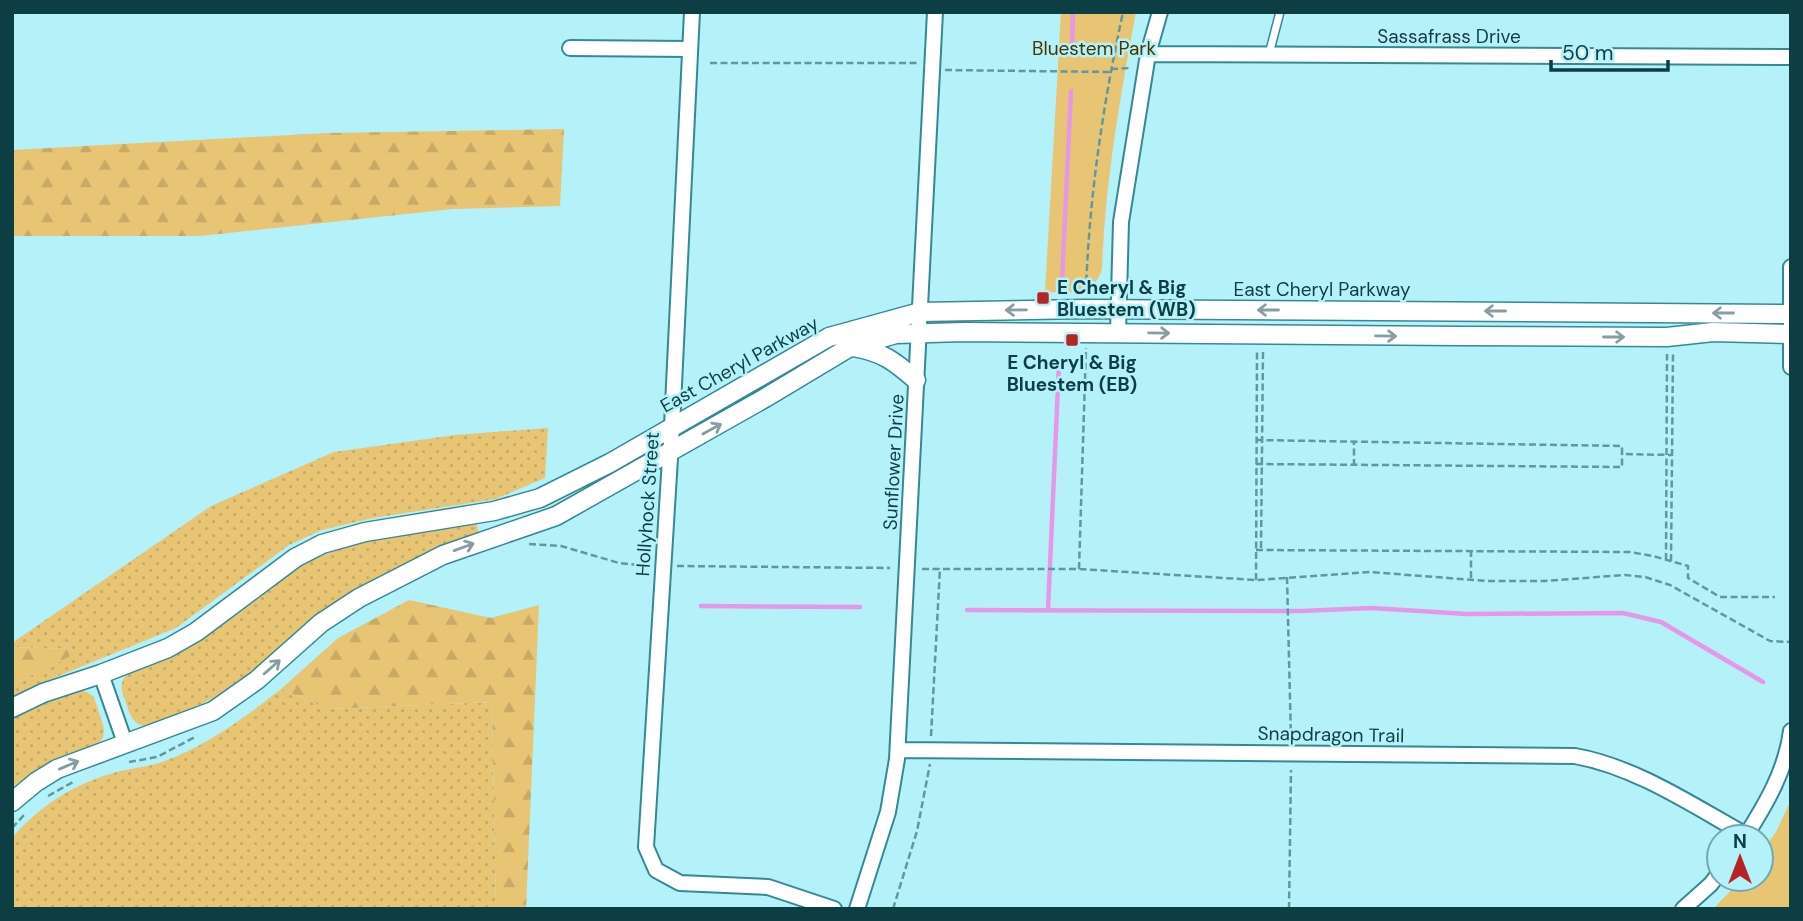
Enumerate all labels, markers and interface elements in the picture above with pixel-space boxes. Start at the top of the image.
street label: Sassafrass Drive [1377,24,1521,49]
scale bar [1551,28,1668,72]
park label: Bluestem Park [1032,36,1156,61]
text: 50 m [1562,39,1613,67]
place label: E Cheryl & Big Bluestem (WB) [1057,275,1196,322]
street label: East Cheryl Parkway [1233,277,1411,302]
marker: E Cheryl & Big Bluestem (WB) [1035,290,1051,306]
one-way arrow [1004,303,1027,317]
one-way arrow [1256,303,1279,317]
one-way arrow [1484,304,1507,318]
one-way arrow [1711,306,1734,320]
street label: East Cheryl Parkway [656,310,823,418]
one-way arrow [1147,327,1170,340]
one-way arrow [1375,329,1398,343]
one-way arrow [1602,330,1625,344]
marker: E Cheryl & Big Bluestem (EB) [1064,332,1080,348]
place label: E Cheryl & Big Bluestem (EB) [1007,350,1137,397]
street label: Sunflower Drive [877,393,910,531]
one-way arrow [701,421,721,435]
street label: Hollyhock Street [630,431,665,577]
one-way arrow [452,540,474,553]
one-way arrow [263,659,281,675]
street label: Snapdragon Trail [1257,721,1405,748]
one-way arrow [58,757,79,770]
north arrow [1705,823,1775,893]
text: N [1733,829,1747,854]

